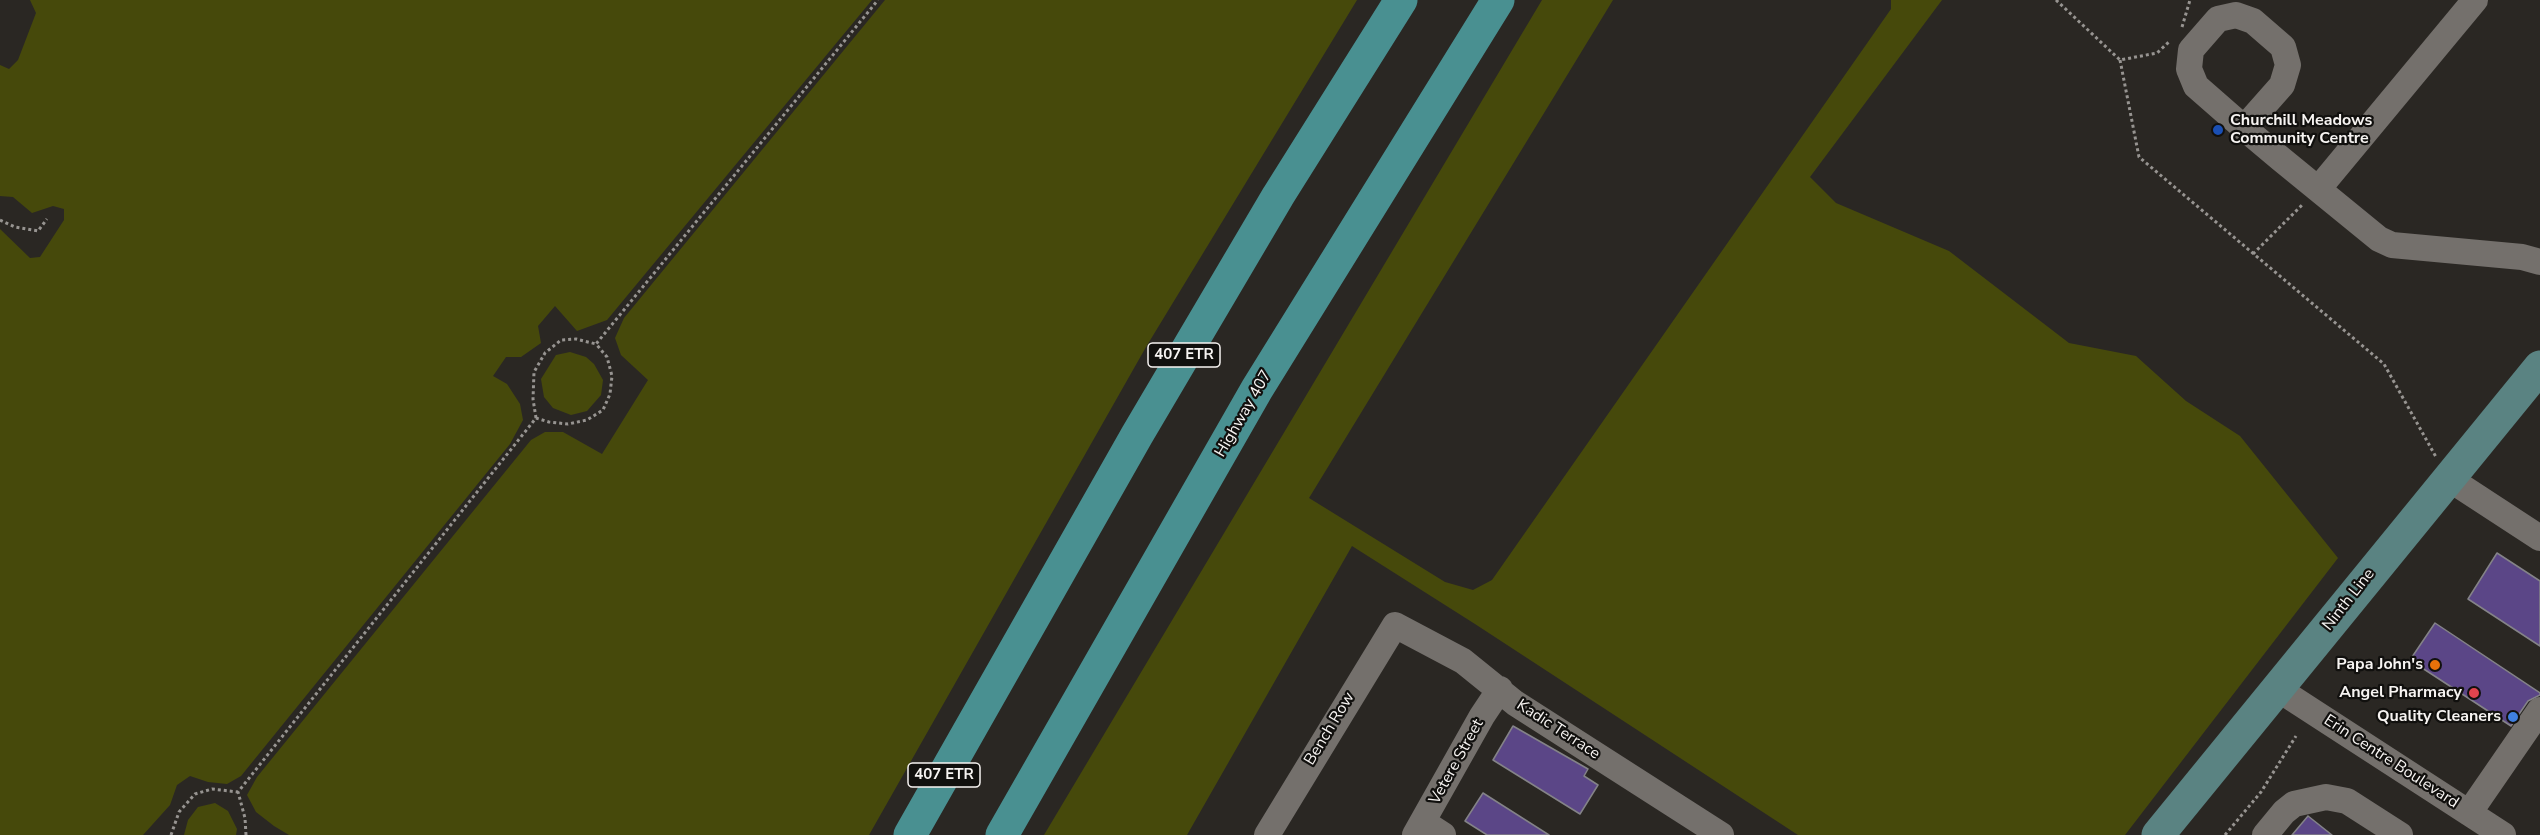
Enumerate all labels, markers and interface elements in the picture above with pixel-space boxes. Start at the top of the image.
place label: Churchill Meadows Community Centre [2230,111,2372,149]
marker: Churchill Meadows Community Centre [2211,123,2225,137]
road number: 407 ETR [1148,343,1220,367]
street label: Highway 407 [1211,367,1277,461]
street label: Ninth Line [2319,565,2379,635]
place label: Papa John's [2336,655,2423,675]
marker: Papa John's [2428,658,2442,672]
place label: Angel Pharmacy [2339,683,2462,703]
marker: Angel Pharmacy [2467,686,2481,700]
street label: Bench Row [1301,689,1359,769]
street label: Kadic Terrace [1513,696,1603,764]
place label: Quality Cleaners [2377,707,2501,727]
marker: Quality Cleaners [2506,710,2520,724]
street label: Erin Centre Boulevard [2320,711,2462,813]
street label: Vetere Street [1426,716,1488,808]
road number: 407 ETR [908,763,980,787]

